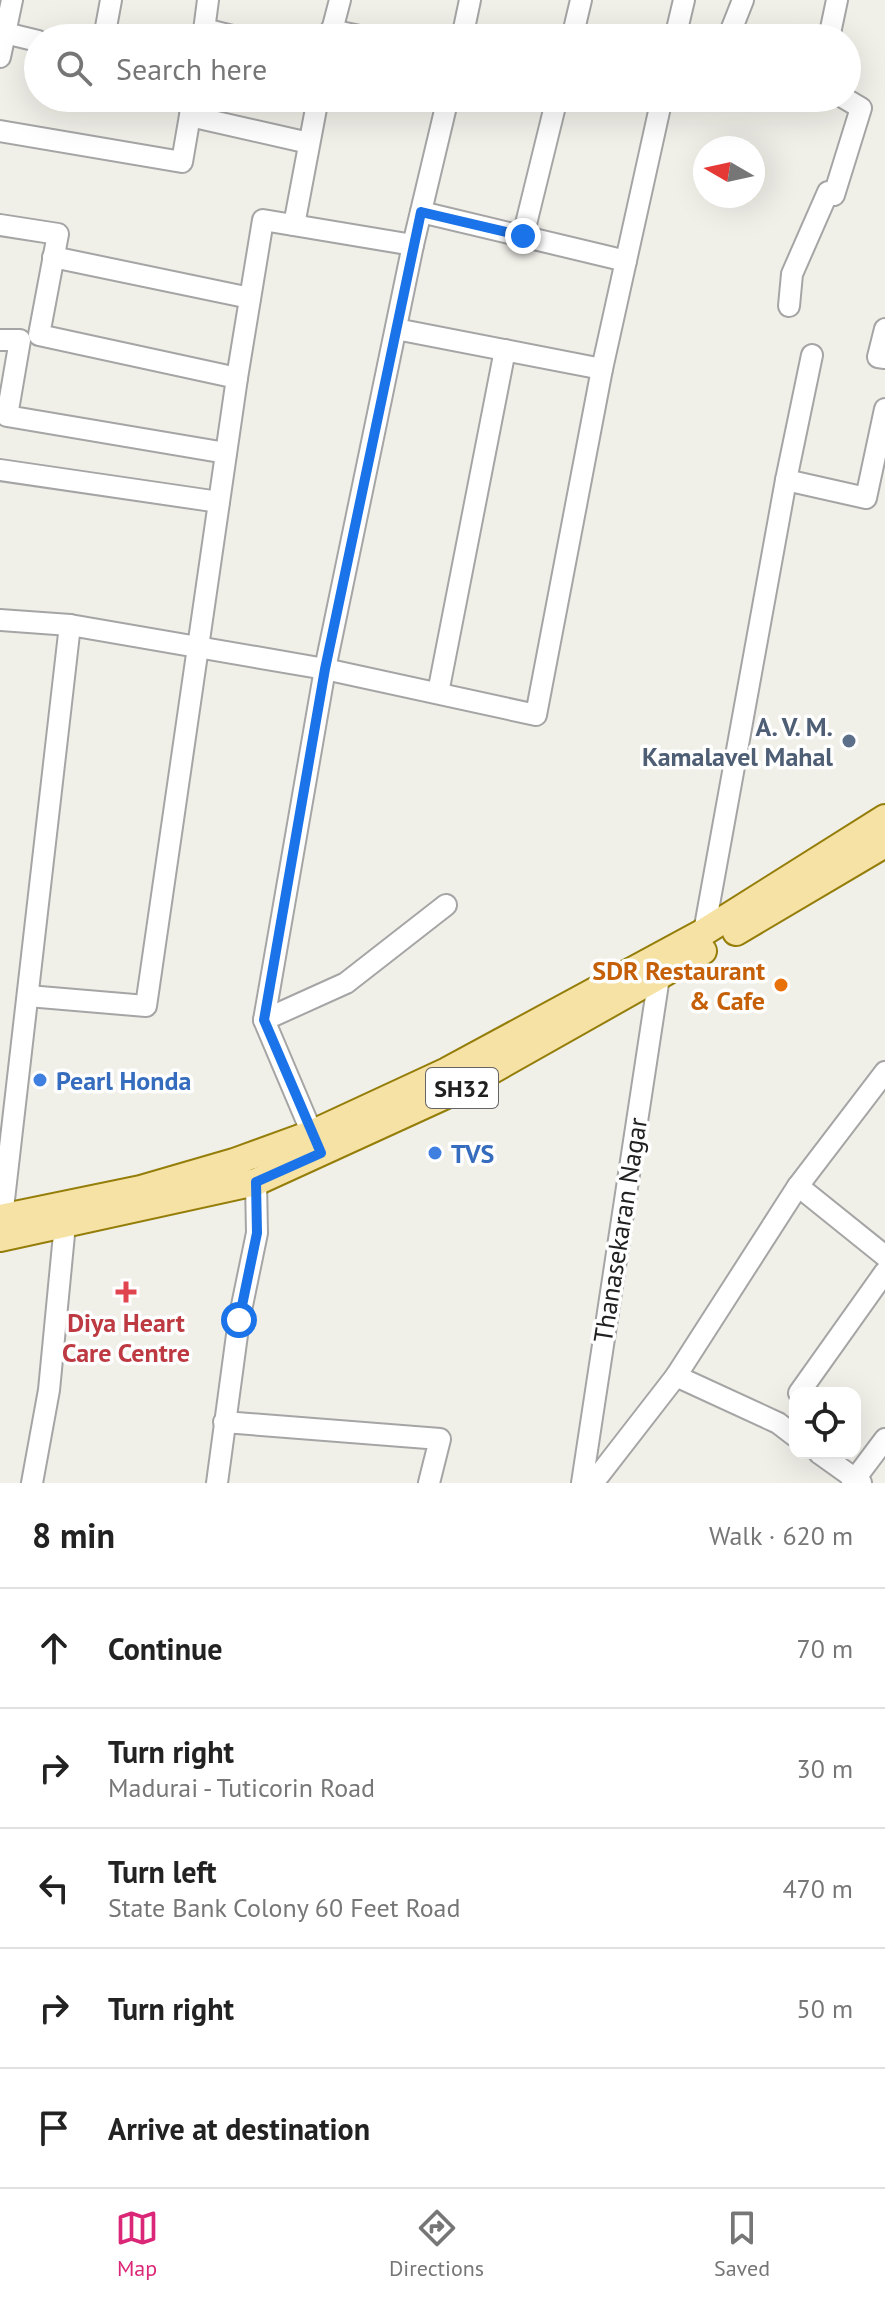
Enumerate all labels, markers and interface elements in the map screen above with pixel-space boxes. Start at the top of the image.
search box [24,24,861,112]
icon: search [52,46,96,90]
text: Search here [116,49,267,88]
north arrow [693,136,765,208]
route end [505,218,541,254]
place label: A. V. M. Kamalavel Mahal [642,710,833,773]
marker: A. V. M. Kamalavel Mahal [840,732,858,750]
place label: SDR Restaurant & Cafe [592,954,765,1017]
marker: SDR Restaurant & Cafe [772,976,790,994]
place label: Pearl Honda [56,1064,191,1097]
road number: SH32 [426,1068,498,1108]
marker: Pearl Honda [31,1071,49,1089]
street label: Thanasekaran Nagar [586,1115,654,1345]
place label: TVS [451,1137,494,1170]
marker: TVS [426,1144,444,1162]
marker: Diya Heart Care Centre [115,1281,137,1303]
route start [221,1302,257,1338]
place label: Diya Heart Care Centre [62,1306,190,1369]
map controls [789,1387,861,1459]
button: locate [789,1387,861,1459]
text: 8 min [32,1513,115,1557]
text: Walk · 620 m [709,1519,853,1552]
icon: ahead [32,1626,76,1670]
text: Continue [108,1629,222,1668]
text: 70 m [797,1632,853,1665]
text: Turn right [108,1732,234,1771]
icon: right [32,1746,76,1790]
text: 30 m [797,1752,853,1785]
text: Madurai - Tuticorin Road [108,1771,375,1804]
text: Turn left [108,1852,216,1891]
icon: left [32,1866,76,1910]
text: 470 m [782,1872,853,1905]
text: State Bank Colony 60 Feet Road [108,1891,461,1924]
icon: right [32,1986,76,2030]
text: Turn right [108,1989,234,2028]
text: 50 m [797,1992,853,2025]
icon: arrive [32,2106,76,2150]
text: Arrive at destination [108,2109,370,2148]
tab: Map [115,2206,159,2282]
tab: Directions [389,2206,484,2282]
tab: Saved [714,2206,770,2282]

